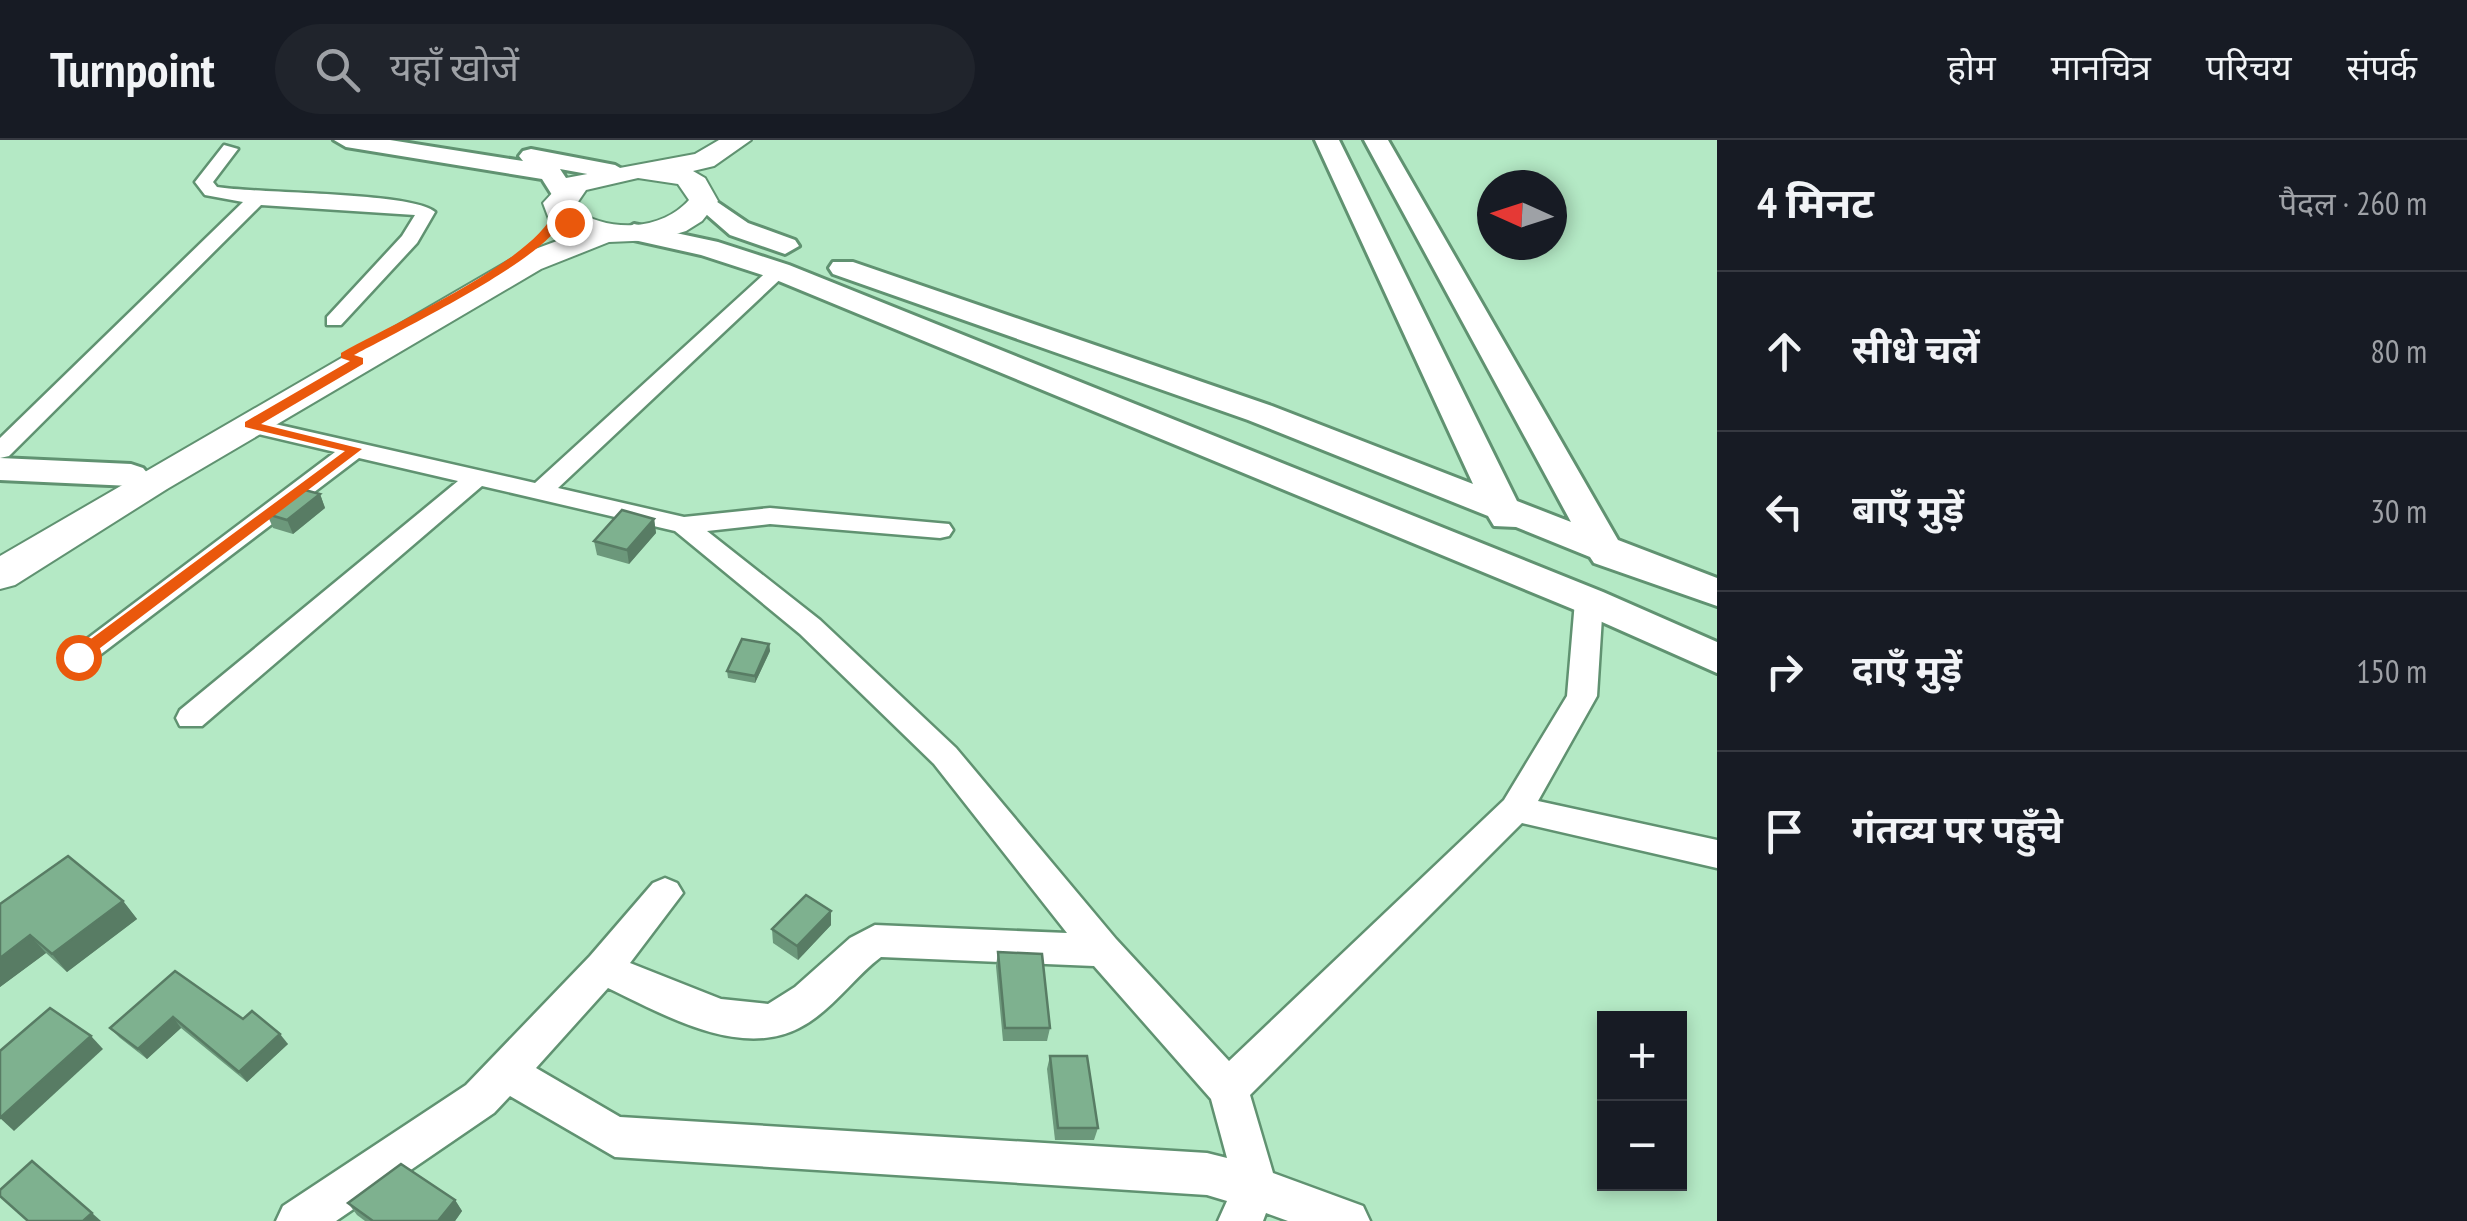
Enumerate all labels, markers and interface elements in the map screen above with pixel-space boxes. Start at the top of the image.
search box [275,24,975,114]
text: Turnpoint [50,38,215,100]
icon: search [310,42,365,97]
text: यहाँ खोजें [390,42,519,91]
text: होम [1947,44,1996,90]
text: मानचित्र [2051,44,2151,90]
text: परिचय [2206,44,2292,90]
text: संपर्क [2347,44,2417,90]
north arrow [1477,170,1567,260]
text: 4 मिनट [1757,175,1874,230]
text: पैदल · 260 m [2279,182,2427,224]
route end [547,200,593,246]
icon: ahead [1757,324,1812,379]
text: सीधे चलें [1852,324,1980,373]
text: 80 m [2371,330,2427,372]
icon: left [1757,484,1812,539]
text: बाएँ मुड़ें [1852,484,1964,533]
text: 30 m [2371,490,2427,532]
route start [56,635,102,681]
icon: right [1757,644,1812,699]
text: दाएँ मुड़ें [1852,644,1962,693]
text: 150 m [2356,650,2427,692]
icon: arrive [1757,804,1812,859]
text: गंतव्य पर पहुँचे [1852,804,2063,853]
map controls [1597,1011,1687,1191]
button: + [1597,1011,1687,1101]
button: − [1597,1101,1687,1191]

